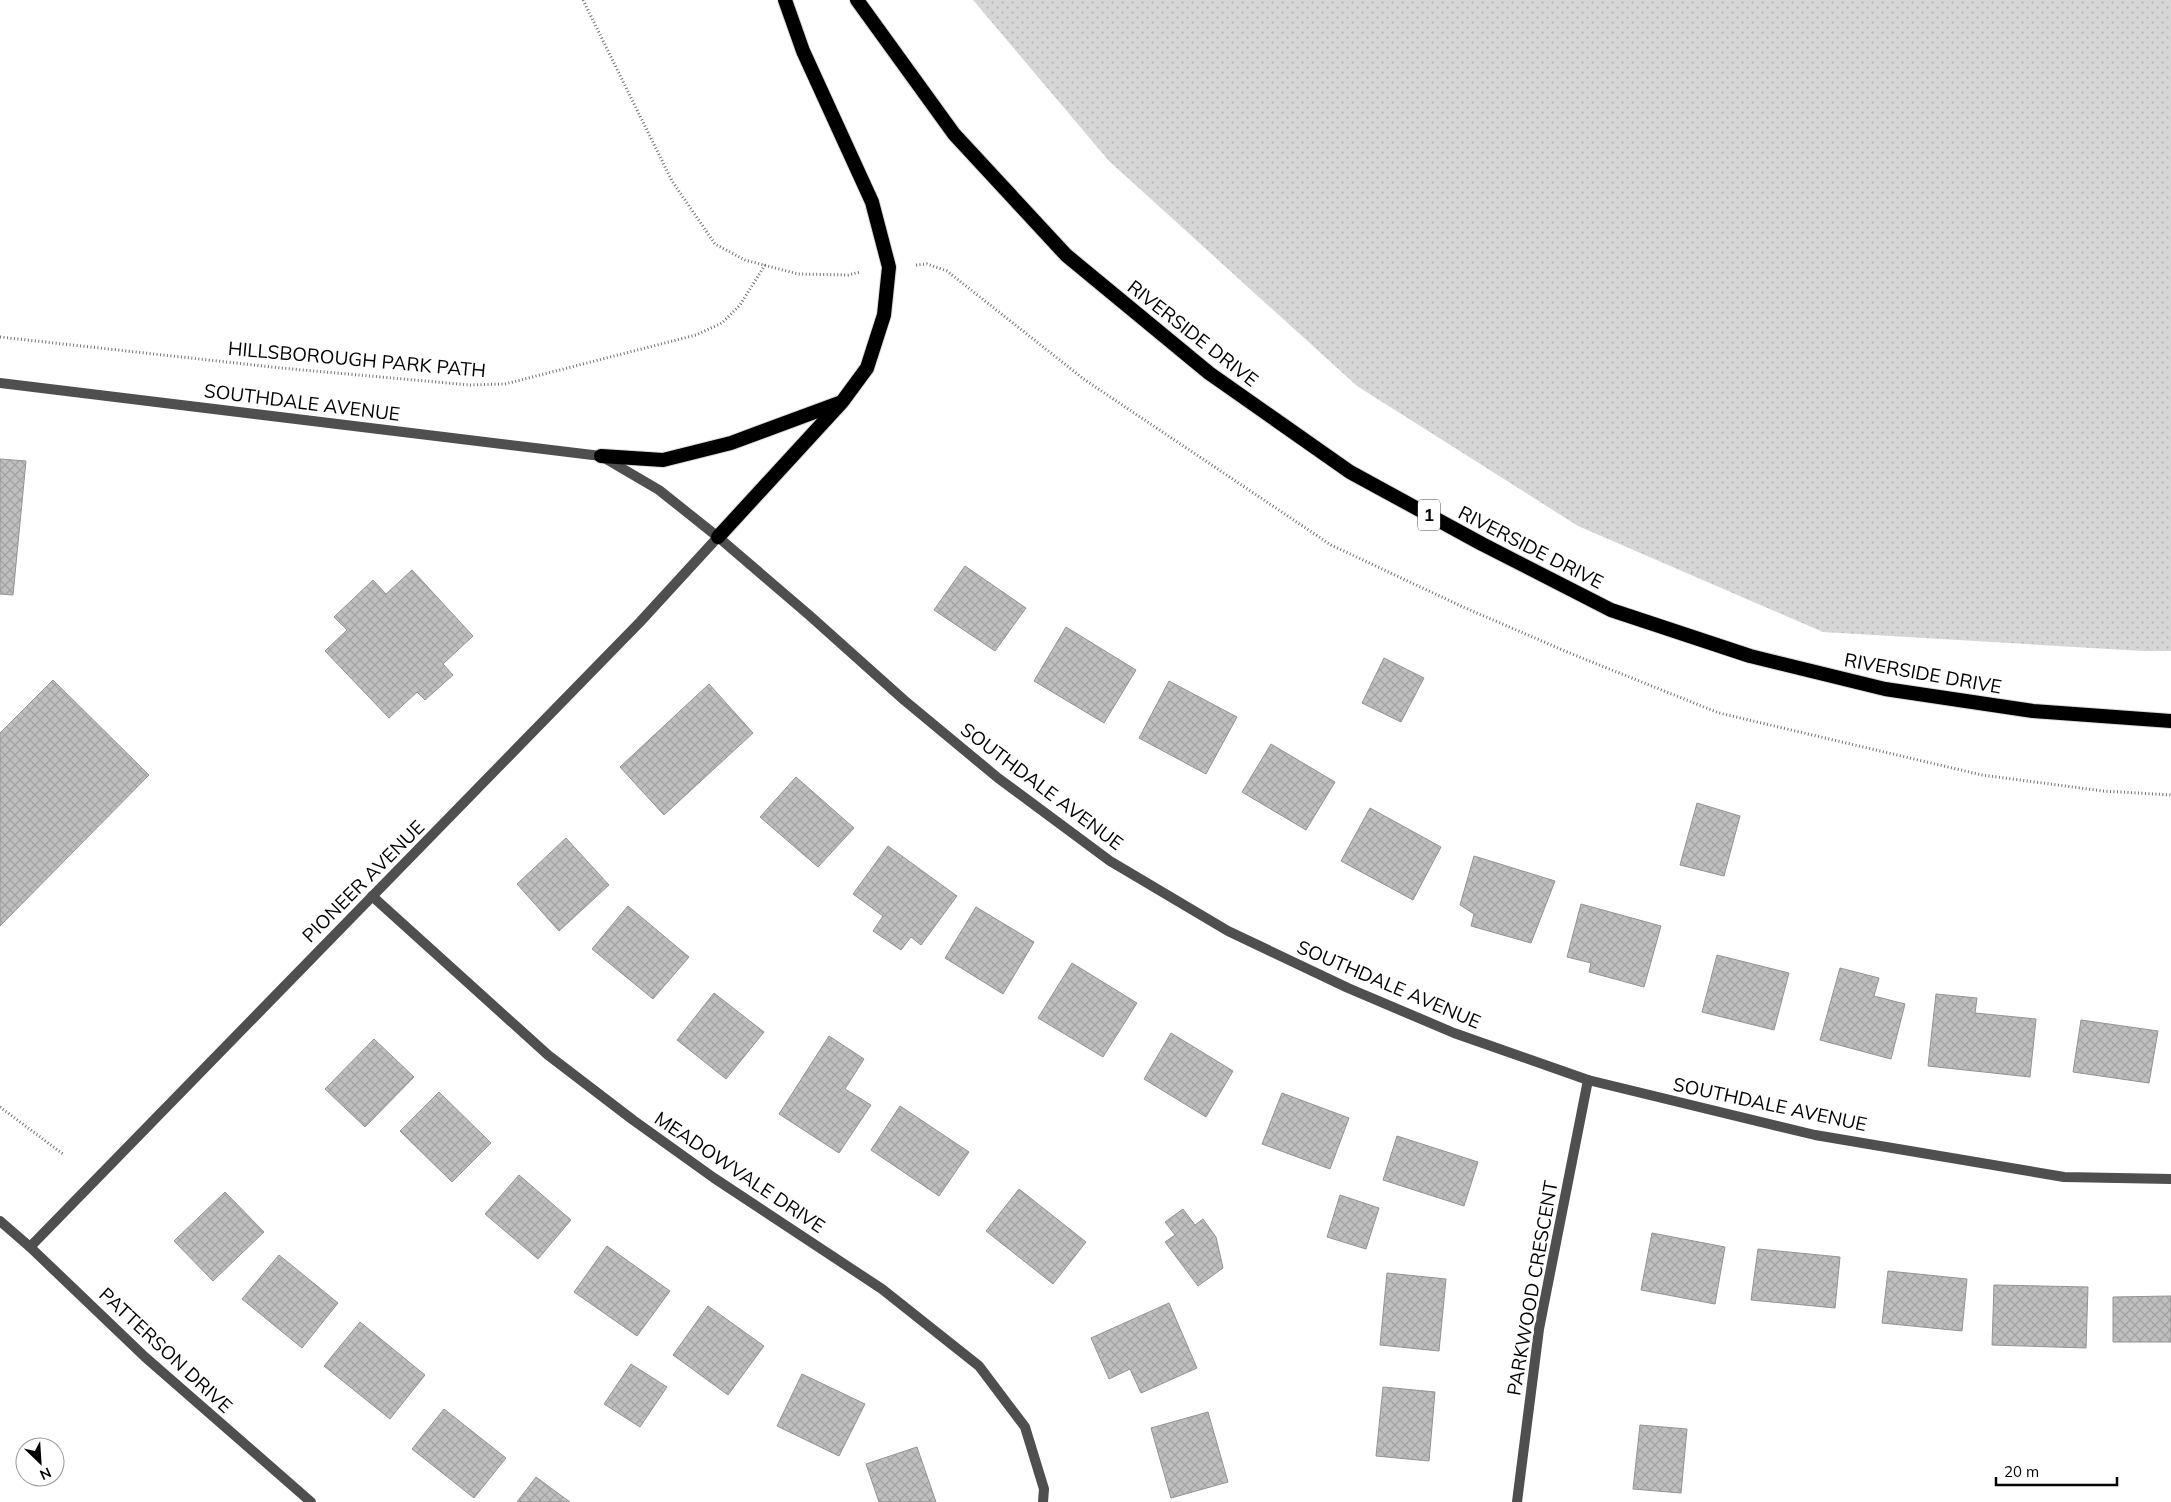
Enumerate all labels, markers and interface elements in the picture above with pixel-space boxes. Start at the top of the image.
street label: RIVERSIDE DRIVE [1123,274,1263,392]
street label: HILLSBOROUGH PARK PATH [227,336,487,382]
street label: SOUTHDALE AVENUE [203,378,401,426]
road number: 1 [1418,500,1440,530]
street label: RIVERSIDE DRIVE [1455,500,1607,594]
street label: RIVERSIDE DRIVE [1842,647,2004,699]
street label: SOUTHDALE AVENUE [956,717,1128,855]
street label: PIONEER AVENUE [297,815,429,947]
street label: SOUTHDALE AVENUE [1293,934,1485,1034]
street label: SOUTHDALE AVENUE [1671,1072,1869,1136]
street label: MEADOWVALE DRIVE [650,1106,830,1238]
street label: PARKWOOD CRESCENT [1501,1178,1563,1397]
street label: PATTERSON DRIVE [94,1282,238,1418]
north arrow [15,1437,65,1487]
scale bar [1996,1454,2117,1486]
text: 20 m [2004,1462,2039,1481]
text: N [37,1463,54,1484]

